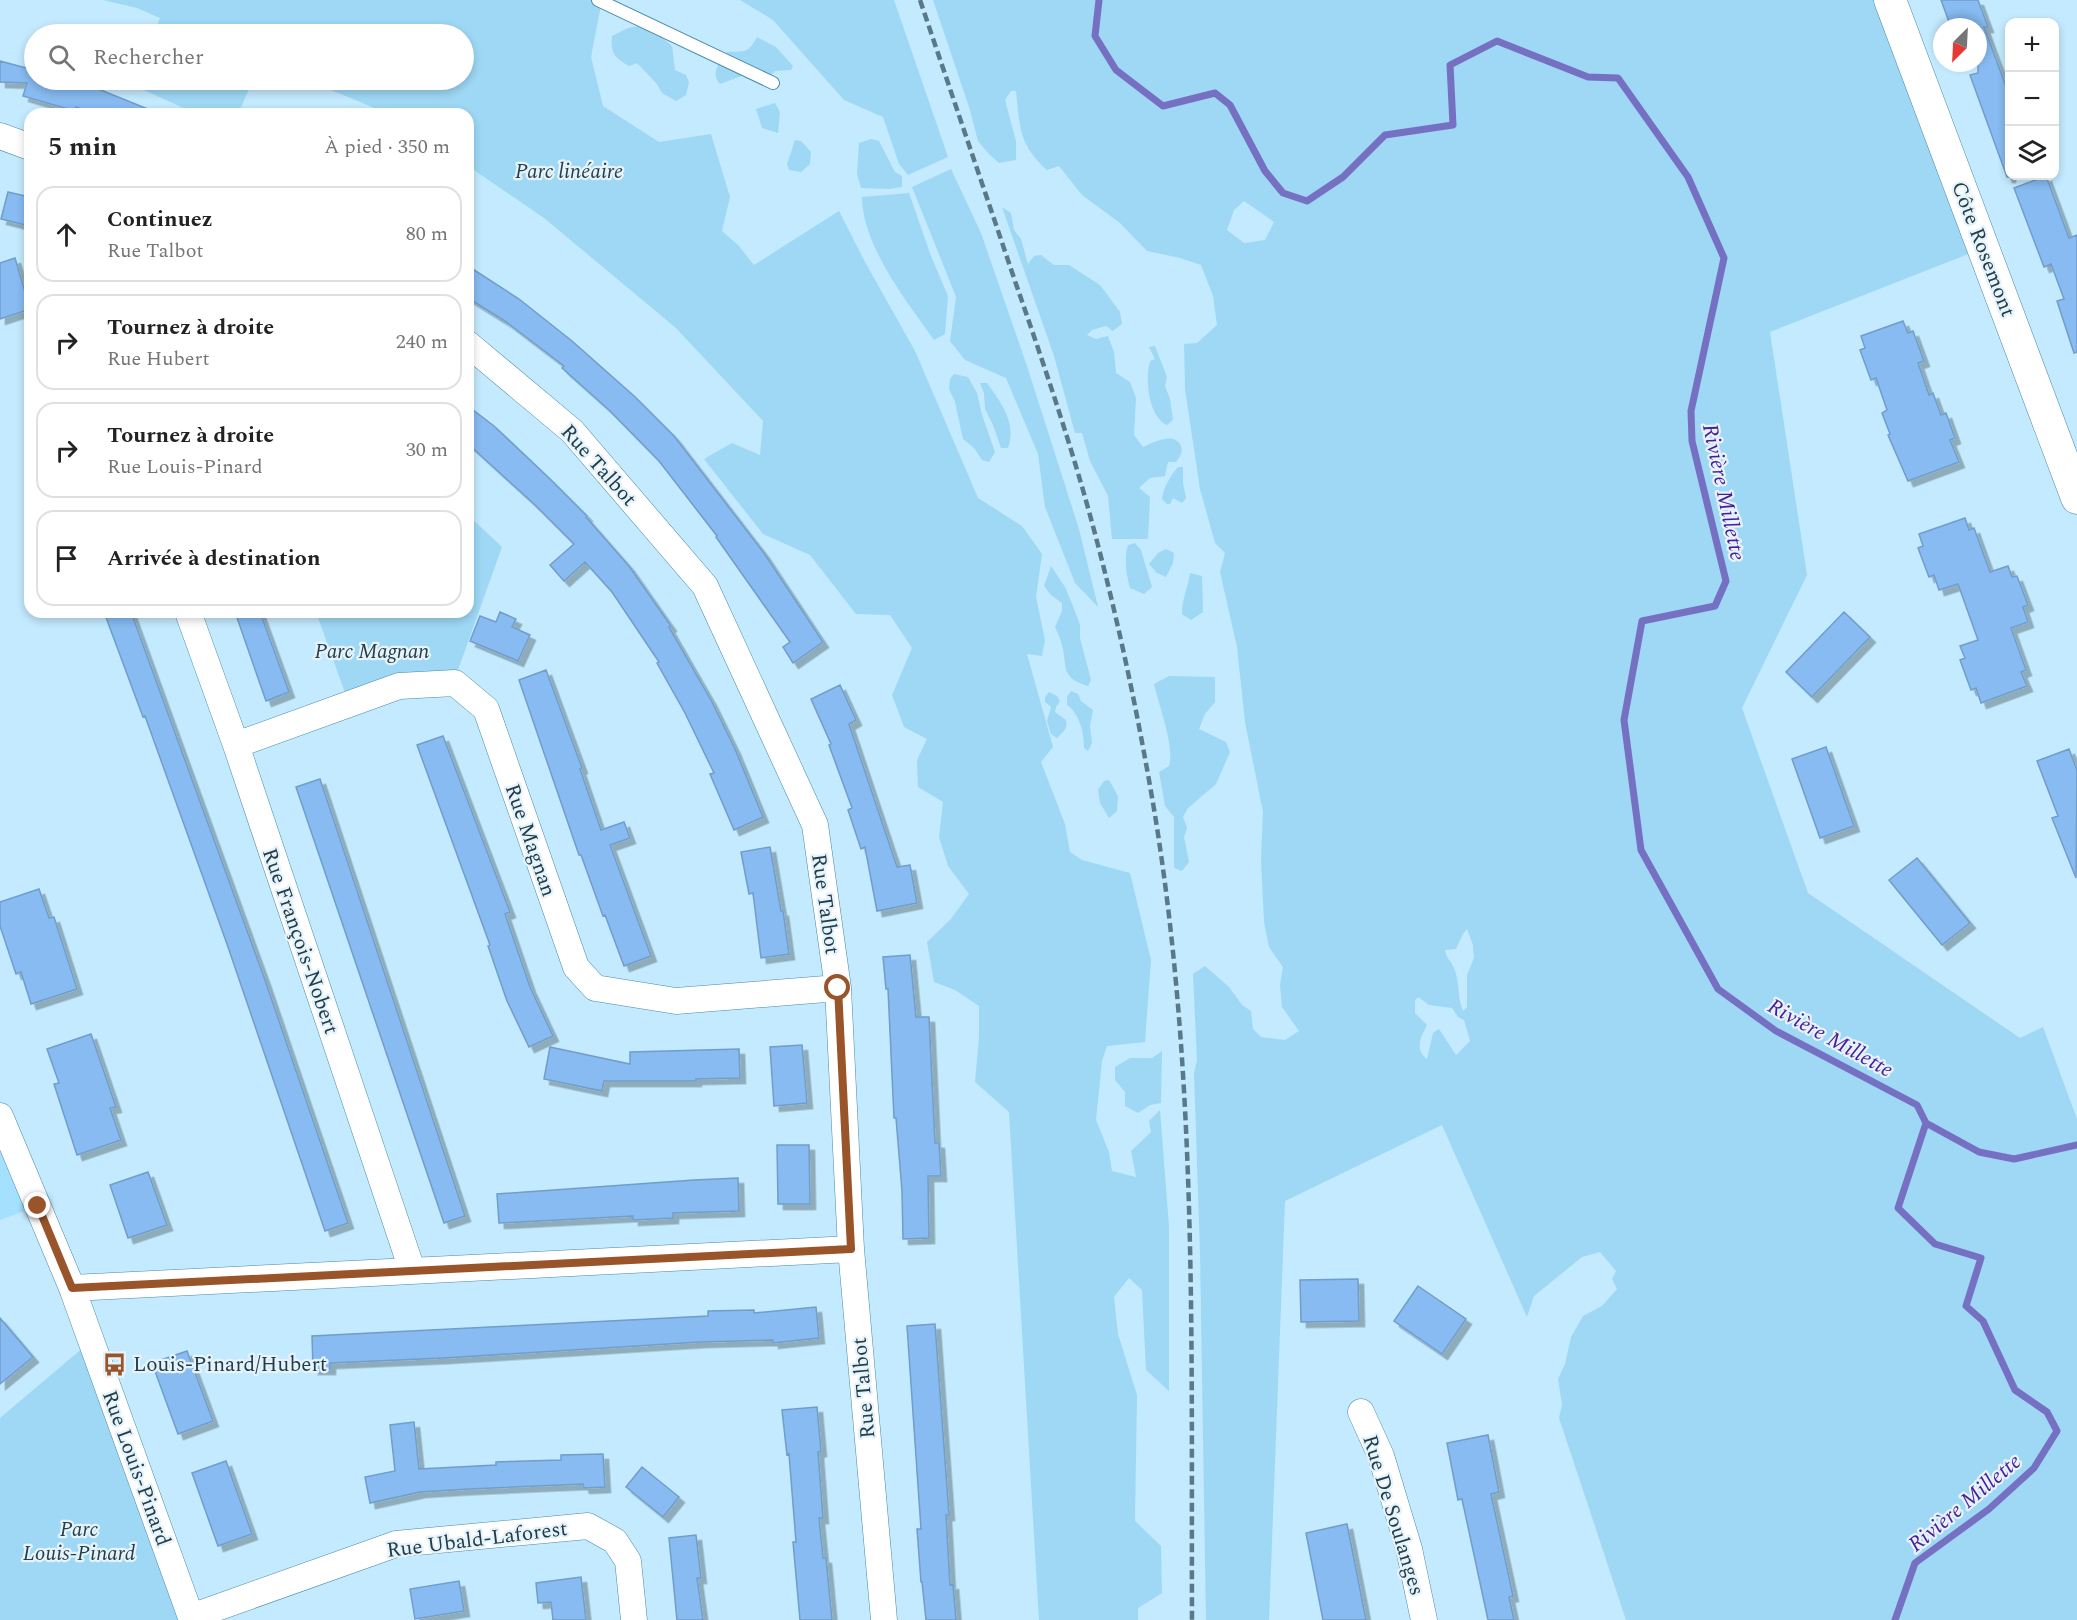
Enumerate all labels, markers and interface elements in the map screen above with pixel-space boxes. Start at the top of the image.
north arrow [1933,18,1987,72]
map controls [2005,18,2059,180]
button: + [2005,18,2059,72]
search box [24,24,474,90]
icon: search [45,41,78,74]
text: Rechercher [93,41,204,74]
button: − [2005,72,2059,126]
button: layers [2005,126,2059,180]
text: 5 min [48,127,117,167]
text: À pied · 350 m [324,132,450,162]
park label: Parc linéaire [515,156,623,188]
street label: Côte Rosemont [1943,177,2024,322]
text: Continuez [107,203,213,236]
icon: ahead [50,218,83,251]
text: 80 m [406,219,448,249]
text: Rue Talbot [107,236,204,266]
text: Tournez à droite [107,311,274,344]
icon: right [50,326,83,359]
text: 240 m [396,327,448,357]
text: Rue Hubert [107,344,210,374]
street label: Rue Talbot [552,417,644,514]
text: Tournez à droite [107,419,274,452]
water label: Rivière Millette [1693,421,1754,564]
icon: right [50,434,83,467]
text: 30 m [406,435,448,465]
text: Rue Louis-Pinard [107,452,263,482]
icon: arrive [50,542,83,575]
text: Arrivée à destination [107,542,321,575]
park label: Parc Magnan [315,636,430,668]
street label: Rue Magnan [496,780,564,901]
street label: Rue François-Nobert [253,844,347,1039]
street label: Rue Talbot [802,852,848,957]
route start [824,974,850,1000]
water label: Rivière Millette [1761,990,1899,1086]
route end [24,1192,50,1218]
street label: Rue Talbot [844,1336,884,1440]
place label: Louis-Pinard/Hubert [133,1349,327,1381]
bus stop icon: Louis-Pinard/Hubert [102,1351,128,1377]
street label: Rue Louis-Pinard [93,1386,179,1551]
street label: Rue De Soulanges [1353,1431,1433,1600]
water label: Rivière Millette [1901,1446,2029,1561]
street label: Rue Ubald-Laforest [385,1513,569,1567]
park label: Parc Louis-Pinard [23,1514,136,1570]

